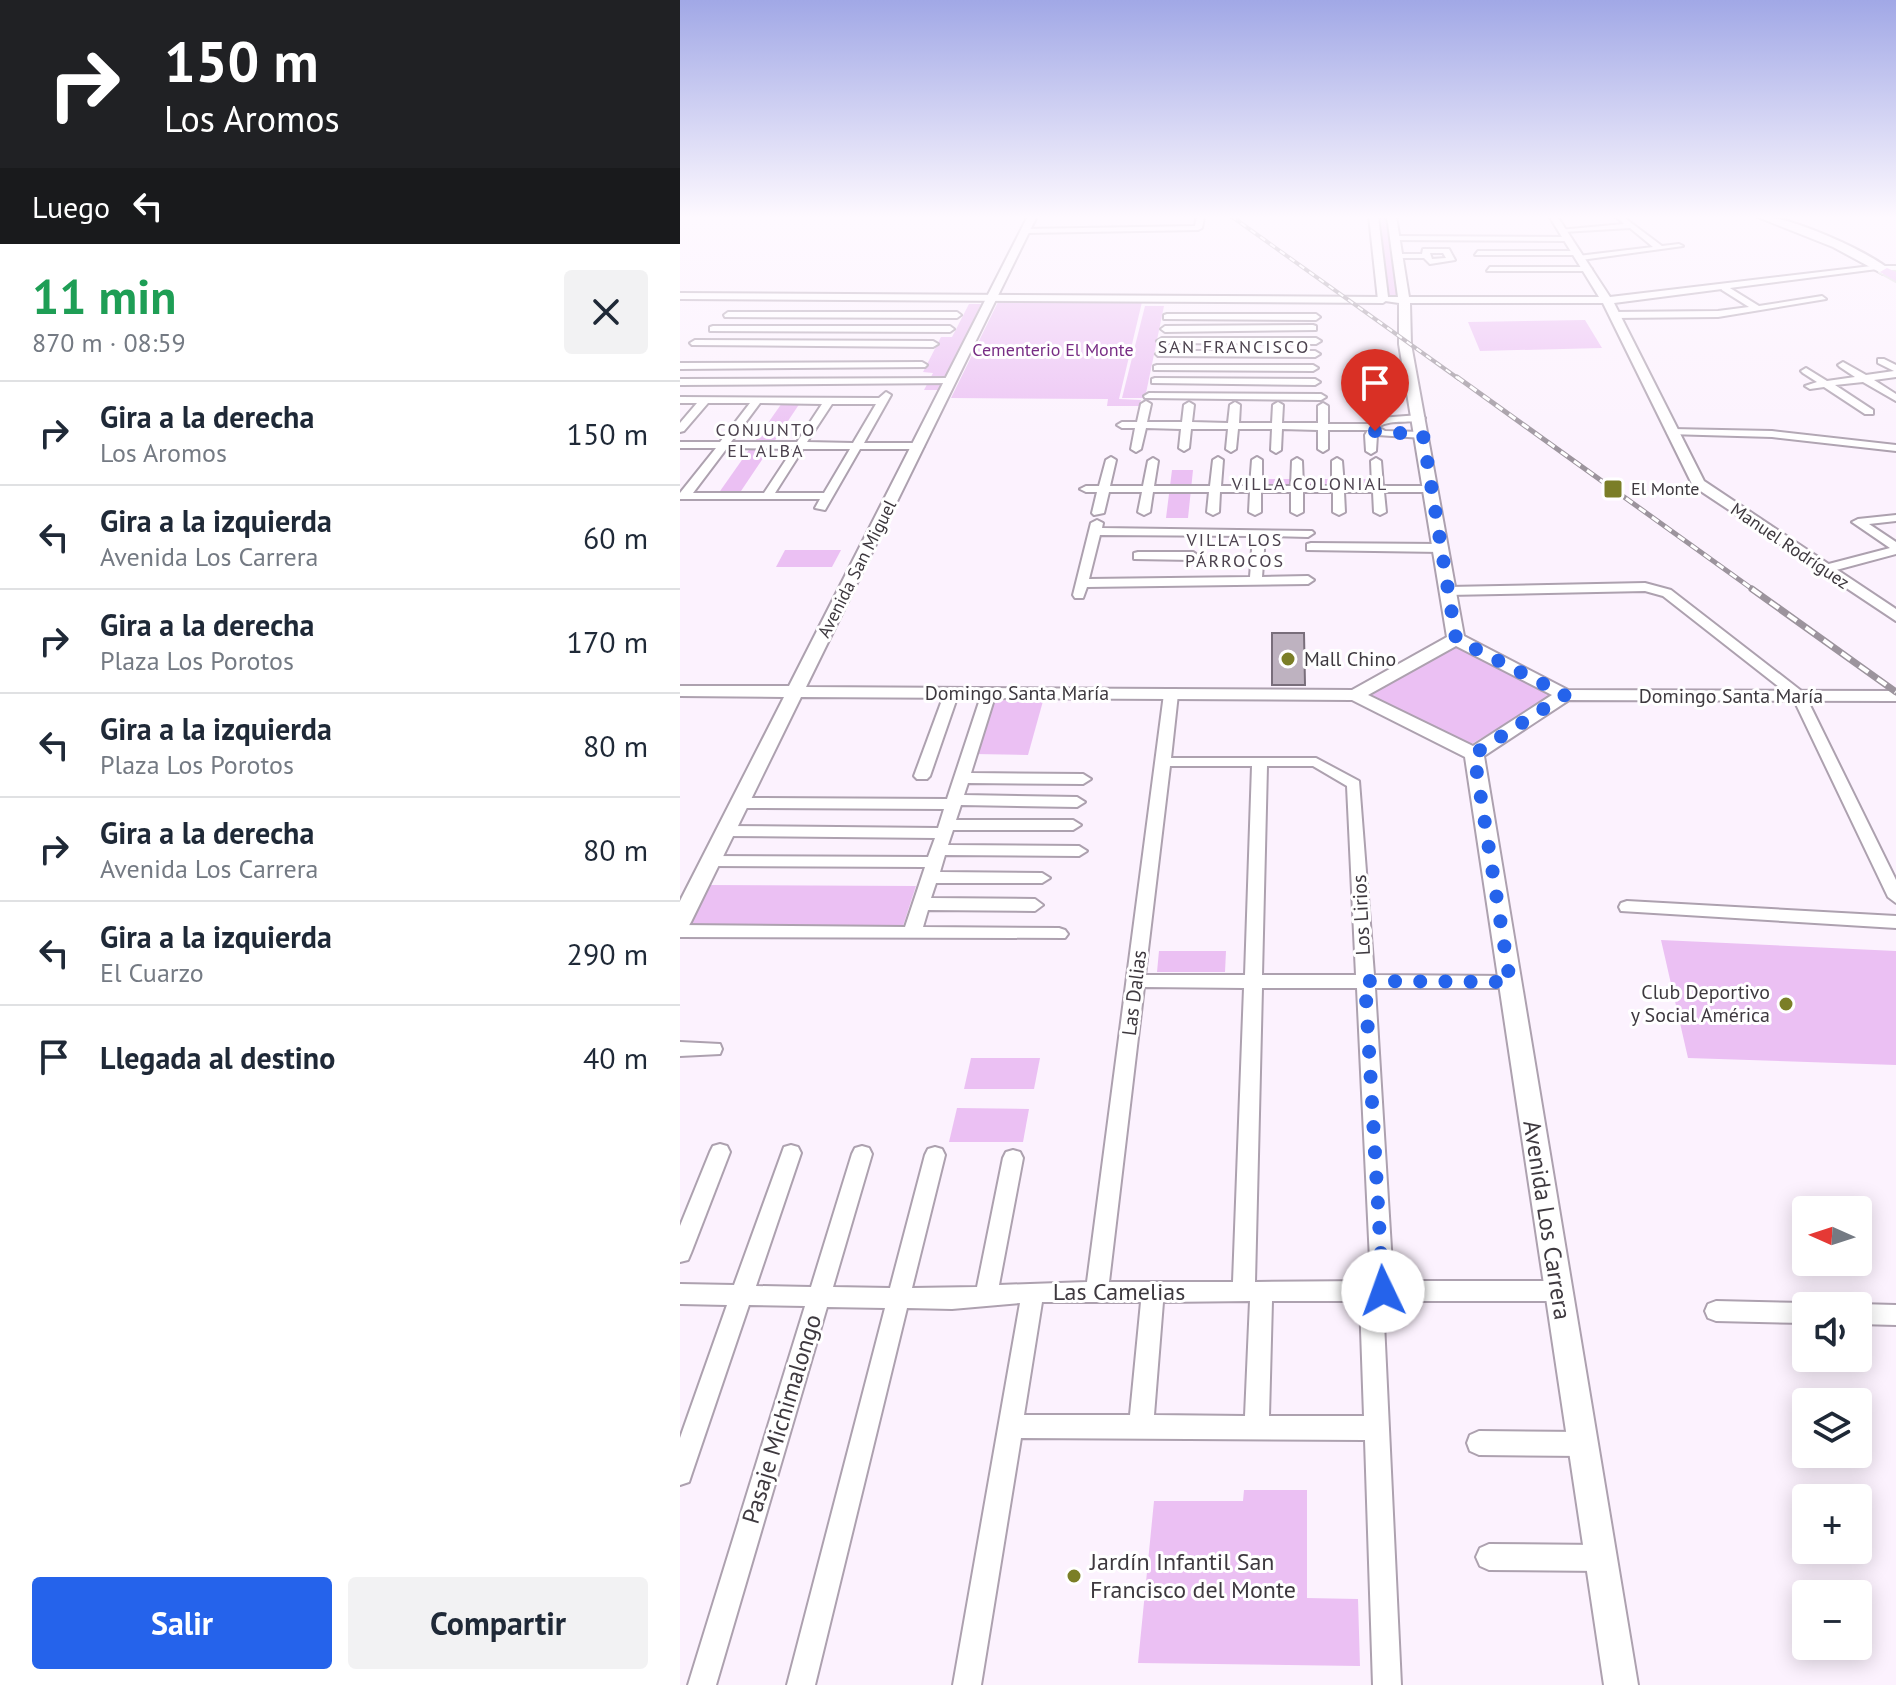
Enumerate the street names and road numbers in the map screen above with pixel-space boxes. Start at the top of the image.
street label: Avenida San Miguel [812,495,902,642]
street label: Manuel Rodríguez [1726,497,1854,594]
street label: Domingo Santa María [925,680,1109,706]
street label: Domingo Santa María [1639,683,1823,709]
street label: Los Lirios [1346,874,1376,956]
street label: Las Dalias [1116,949,1152,1037]
street label: Avenida Los Carrera [1516,1118,1579,1322]
street label: Las Camelias [1053,1276,1185,1307]
street label: Pasaje Michimalongo [735,1310,828,1527]

